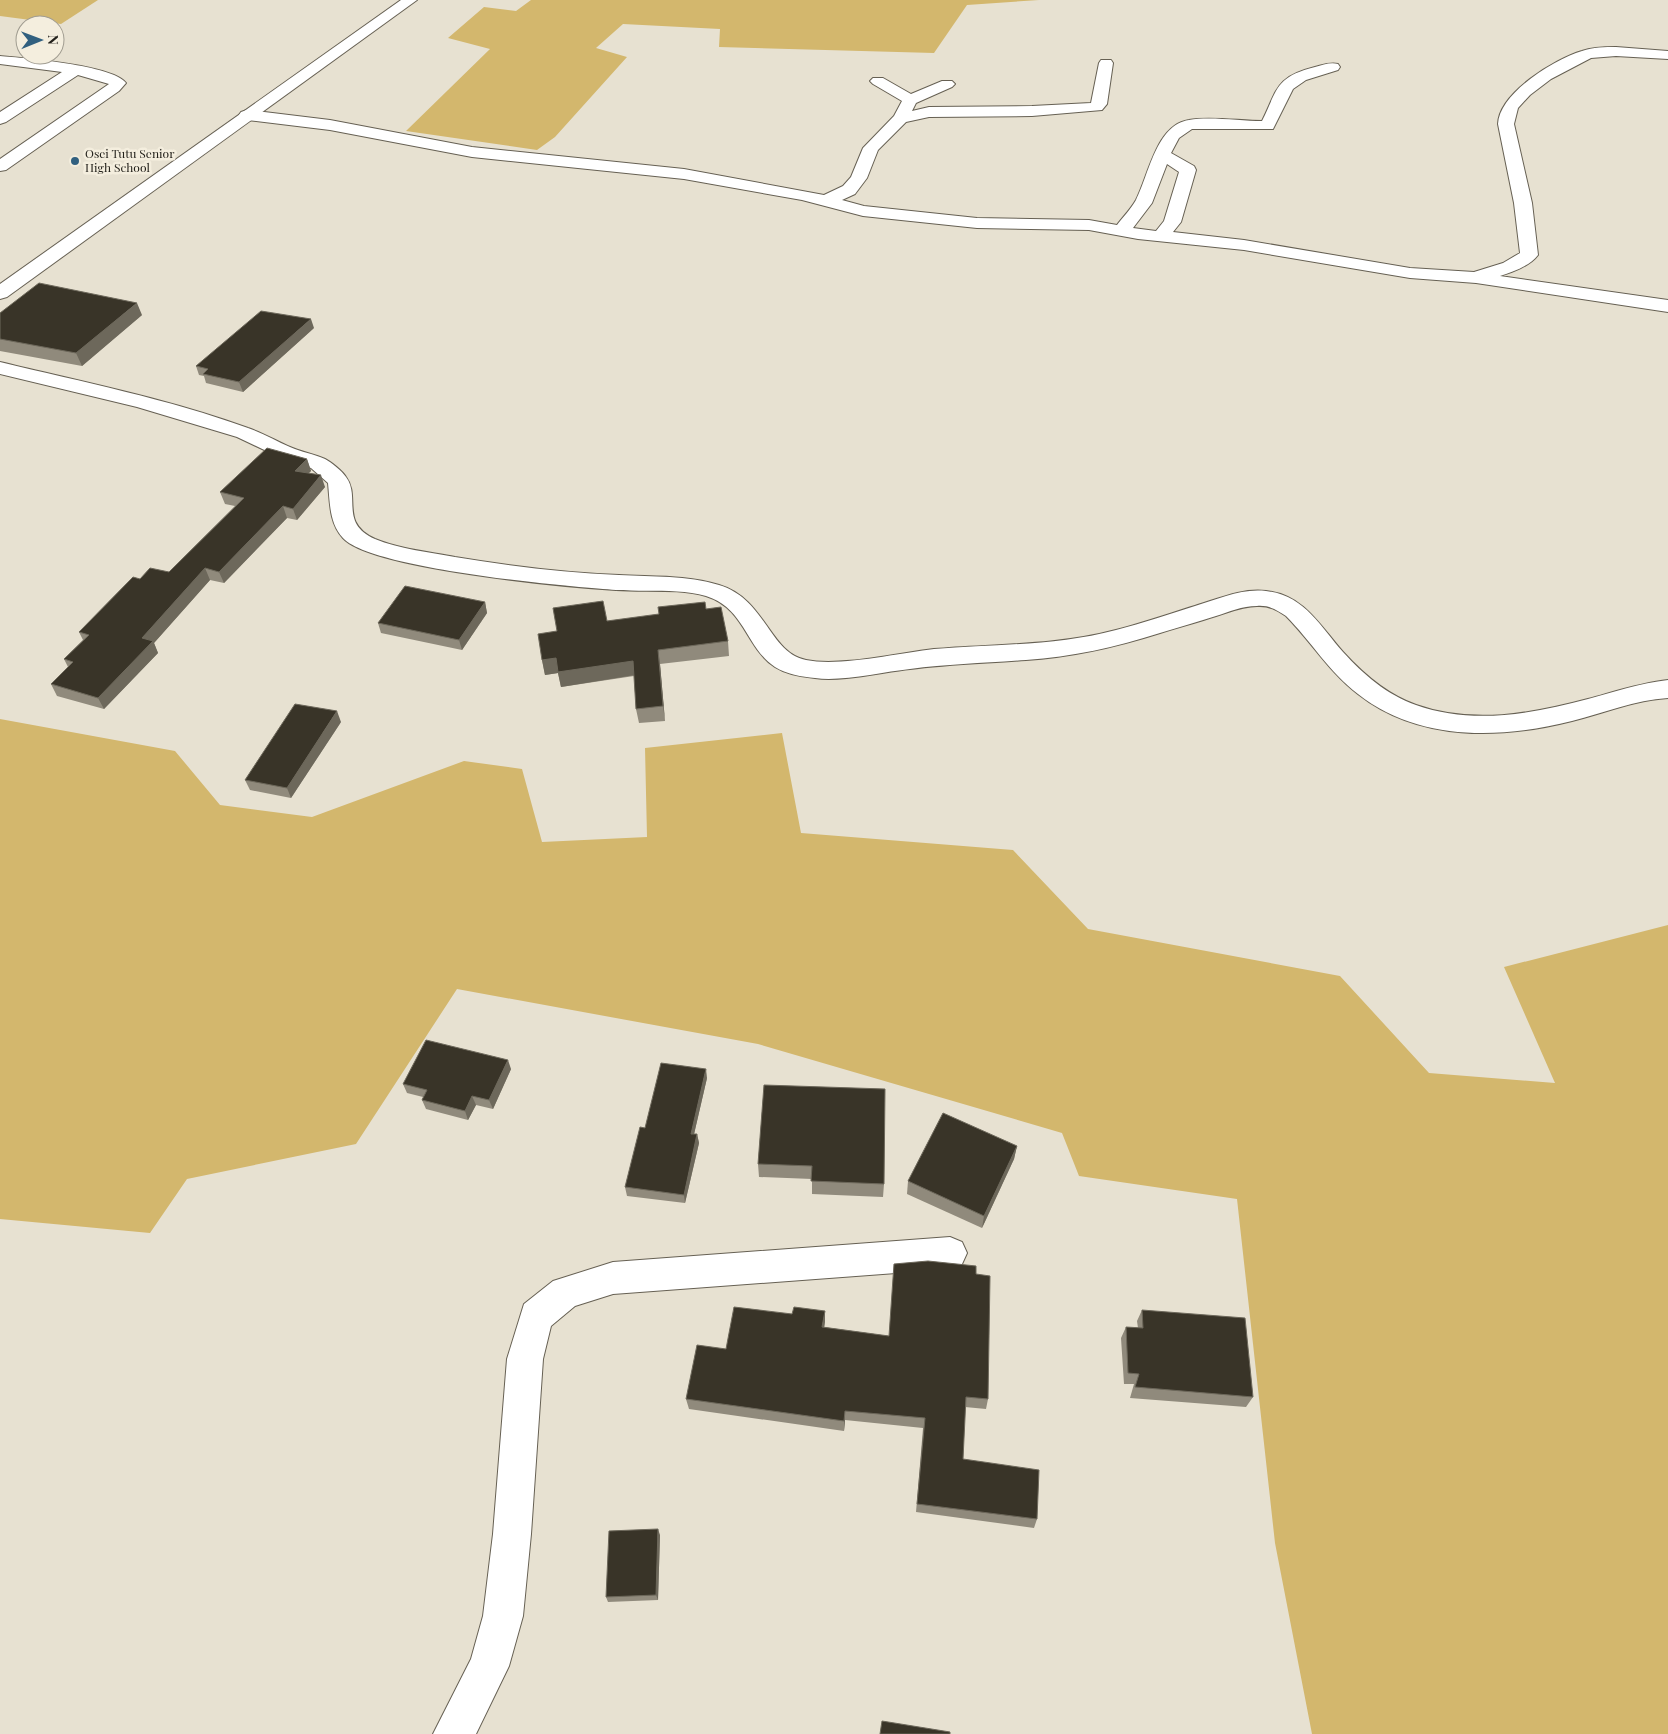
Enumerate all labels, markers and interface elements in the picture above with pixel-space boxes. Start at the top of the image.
north arrow [15,15,65,65]
text: N [44,35,63,45]
place label: Osei Tutu Senior High School [85,145,175,175]
marker: Osei Tutu Senior High School [69,155,81,167]

